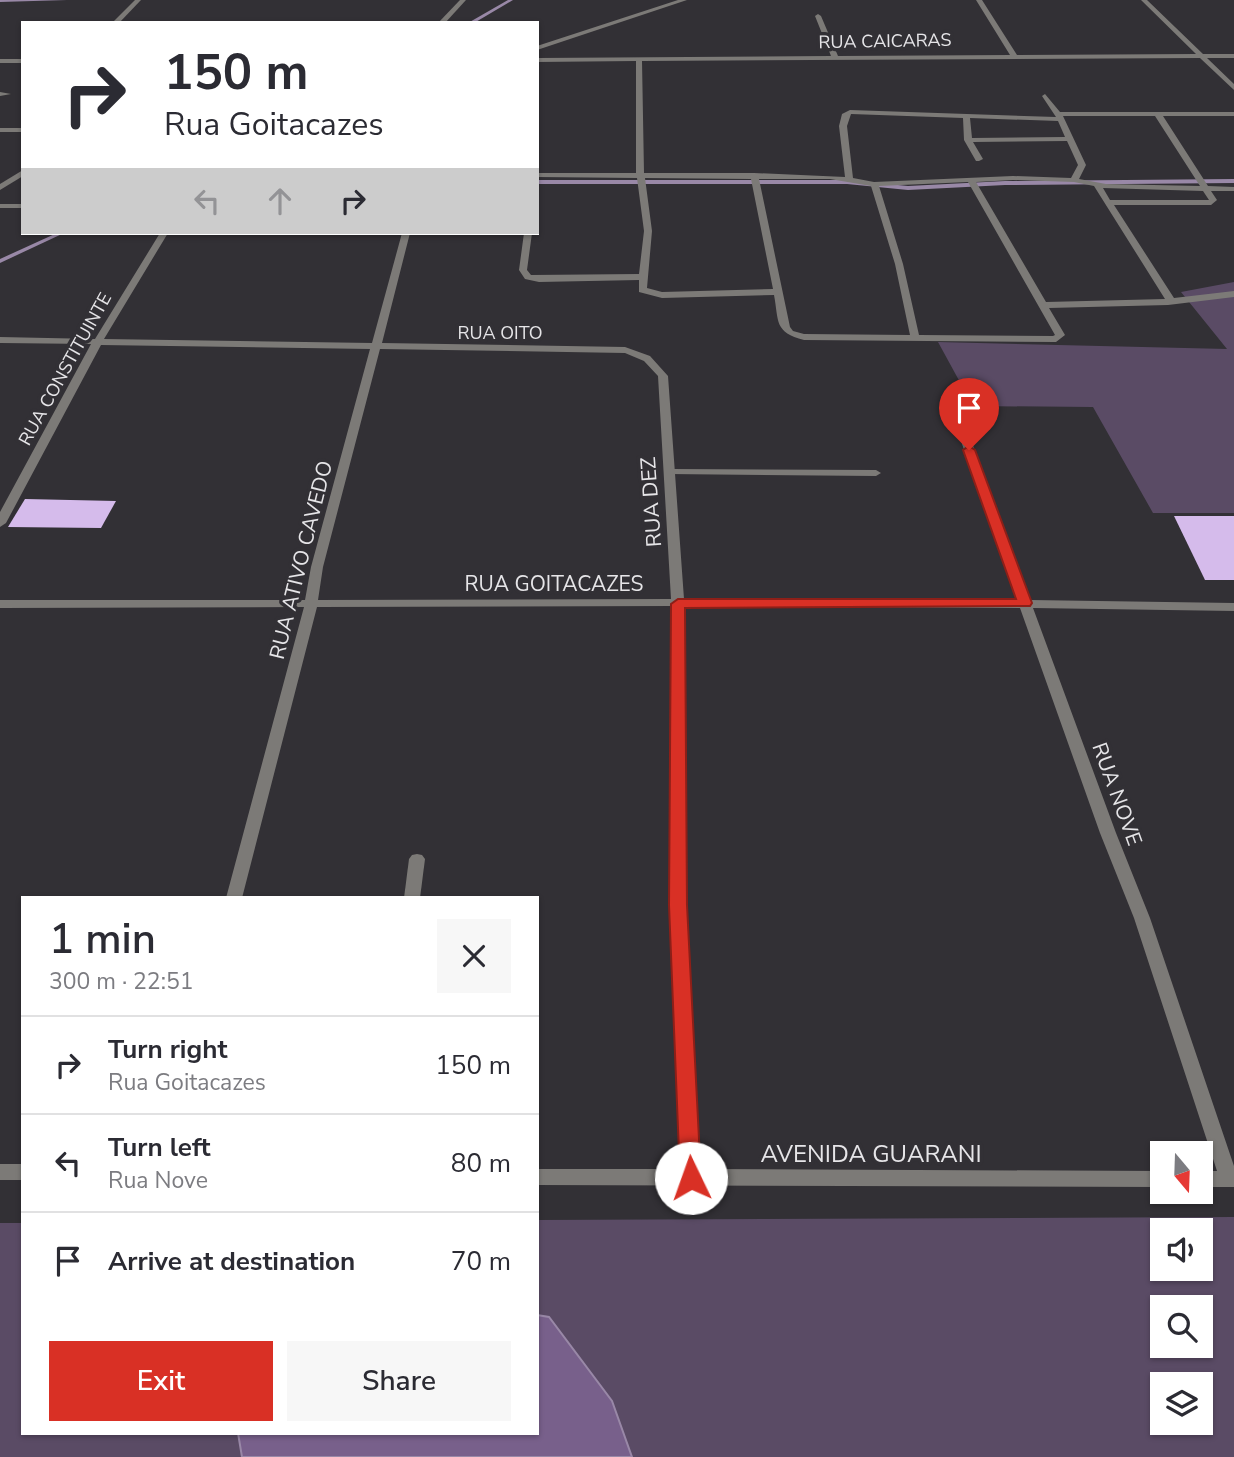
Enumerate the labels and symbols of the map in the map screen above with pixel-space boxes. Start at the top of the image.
street label: RUA CAICARAS [818,28,952,54]
street label: RUA CONSTITUINTE [13,288,117,450]
street label: RUA OITO [457,321,543,345]
pin [939,378,999,450]
street label: RUA DEZ [634,456,668,548]
street label: RUA ATIVO CAVEDO [263,458,339,662]
street label: RUA GOITACAZES [465,570,644,598]
street label: RUA NOVE [1085,738,1149,850]
street label: AVENIDA GUARANI [760,1138,982,1170]
position arrow [654,1141,728,1215]
north arrow [1150,1141,1213,1204]

